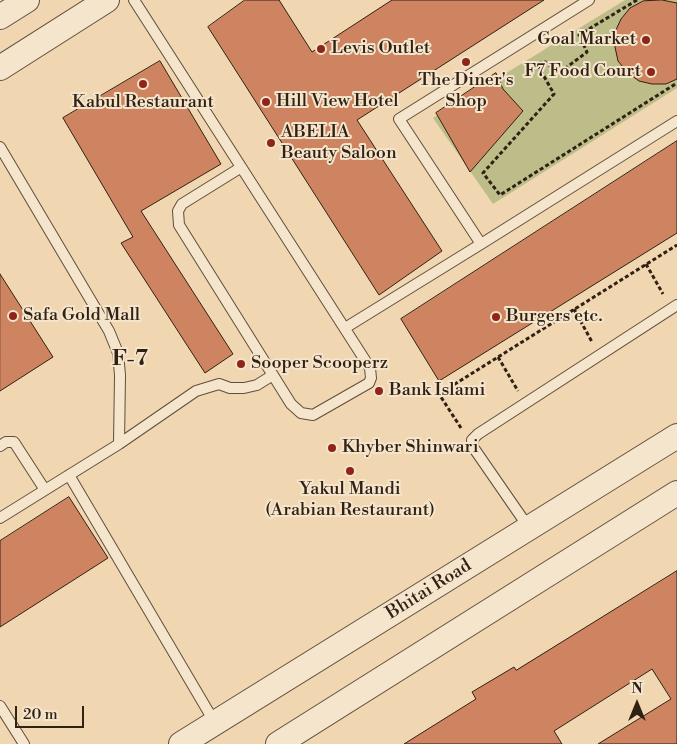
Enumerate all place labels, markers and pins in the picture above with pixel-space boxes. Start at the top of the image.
place label: Goal Market [537,29,636,51]
marker: Goal Market [640,34,652,46]
place label: Levis Outlet [331,38,430,60]
marker: Levis Outlet [315,43,327,55]
marker: The Diner's Shop [460,56,472,68]
place label: F7 Food Court [524,61,641,83]
marker: F7 Food Court [645,66,657,78]
place label: The Diner's Shop [418,70,514,112]
marker: Kabul Restaurant [137,78,149,90]
place label: Hill View Hotel [276,91,399,113]
place label: Kabul Restaurant [72,92,214,114]
marker: Hill View Hotel [260,96,272,108]
place label: ABELIA Beauty Saloon [281,122,397,164]
marker: ABELIA Beauty Saloon [265,137,277,149]
place label: Safa Gold Mall [23,305,140,327]
place label: Burgers etc. [506,306,603,328]
marker: Safa Gold Mall [7,310,19,322]
marker: Burgers etc. [490,311,502,323]
place label: Sooper Scooperz [251,353,388,375]
marker: Sooper Scooperz [235,358,247,370]
place label: Bank Islami [389,380,485,402]
marker: Bank Islami [373,385,385,397]
place label: Khyber Shinwari [342,437,479,459]
marker: Khyber Shinwari [326,442,338,454]
marker: Yakul Mandi (Arabian Restaurant) [344,465,356,477]
place label: Yakul Mandi (Arabian Restaurant) [265,479,435,522]

